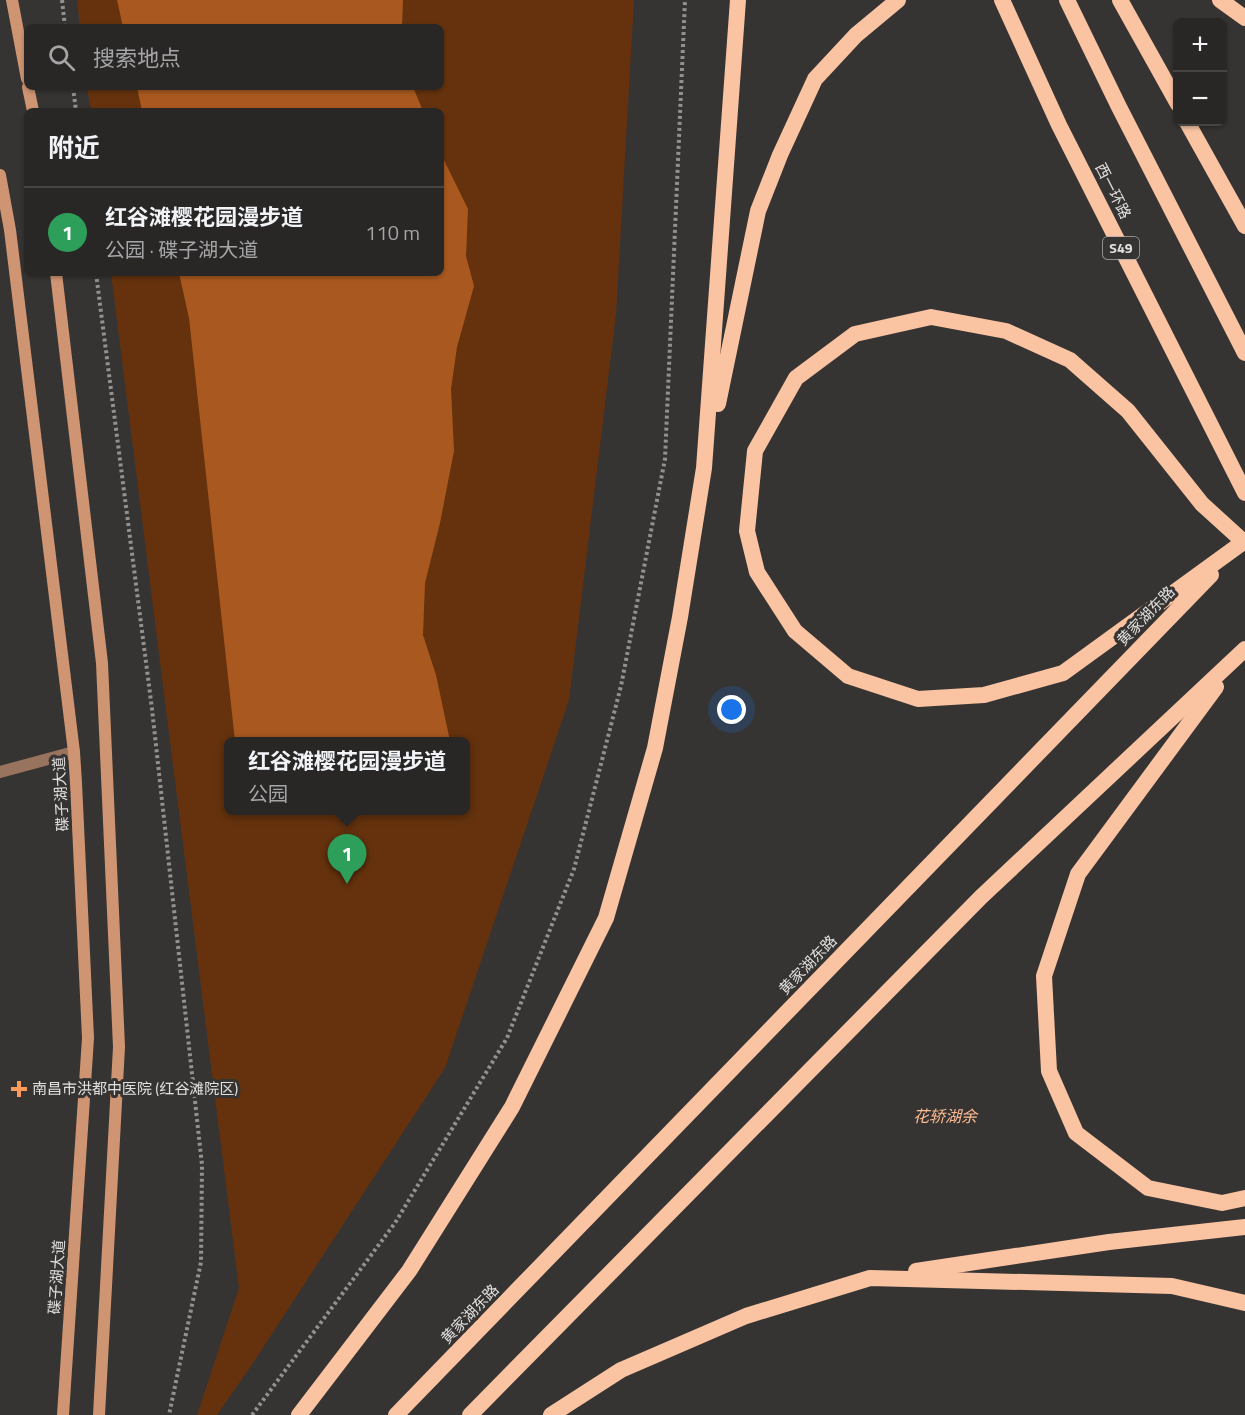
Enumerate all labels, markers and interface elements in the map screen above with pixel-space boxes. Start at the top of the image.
map controls [1173,18,1227,126]
button: + [1173,18,1227,72]
search box [24,24,444,90]
icon: search [45,41,78,74]
text: 搜索地点 [93,41,181,75]
button: − [1173,72,1227,126]
text: 附近 [48,128,100,167]
street label: 西一环路 [1090,159,1137,223]
text: 红谷滩樱花园漫步道 [105,200,303,234]
text: 1 [62,217,73,248]
text: 110 m [365,217,420,248]
text: 公园 · 碟子湖大道 [105,234,258,265]
road number: S49 [1103,237,1139,259]
street label: 黄家湖东路 [1111,581,1180,651]
your location [717,695,746,724]
popup [224,737,470,815]
text: 红谷滩樱花园漫步道 [248,744,446,778]
street label: 碟子湖大道 [47,756,74,832]
text: 公园 [248,778,288,809]
pin: 1 [328,834,366,884]
street label: 黄家湖东路 [773,930,842,1000]
place label: 南昌市洪都中医院 (红谷滩院区) [32,1077,238,1100]
marker: 南昌市洪都中医院 (红谷滩院区) [10,1080,28,1098]
water label: 花轿湖余 [913,1104,979,1128]
street label: 碟子湖大道 [42,1239,71,1315]
street label: 黄家湖东路 [435,1279,504,1349]

